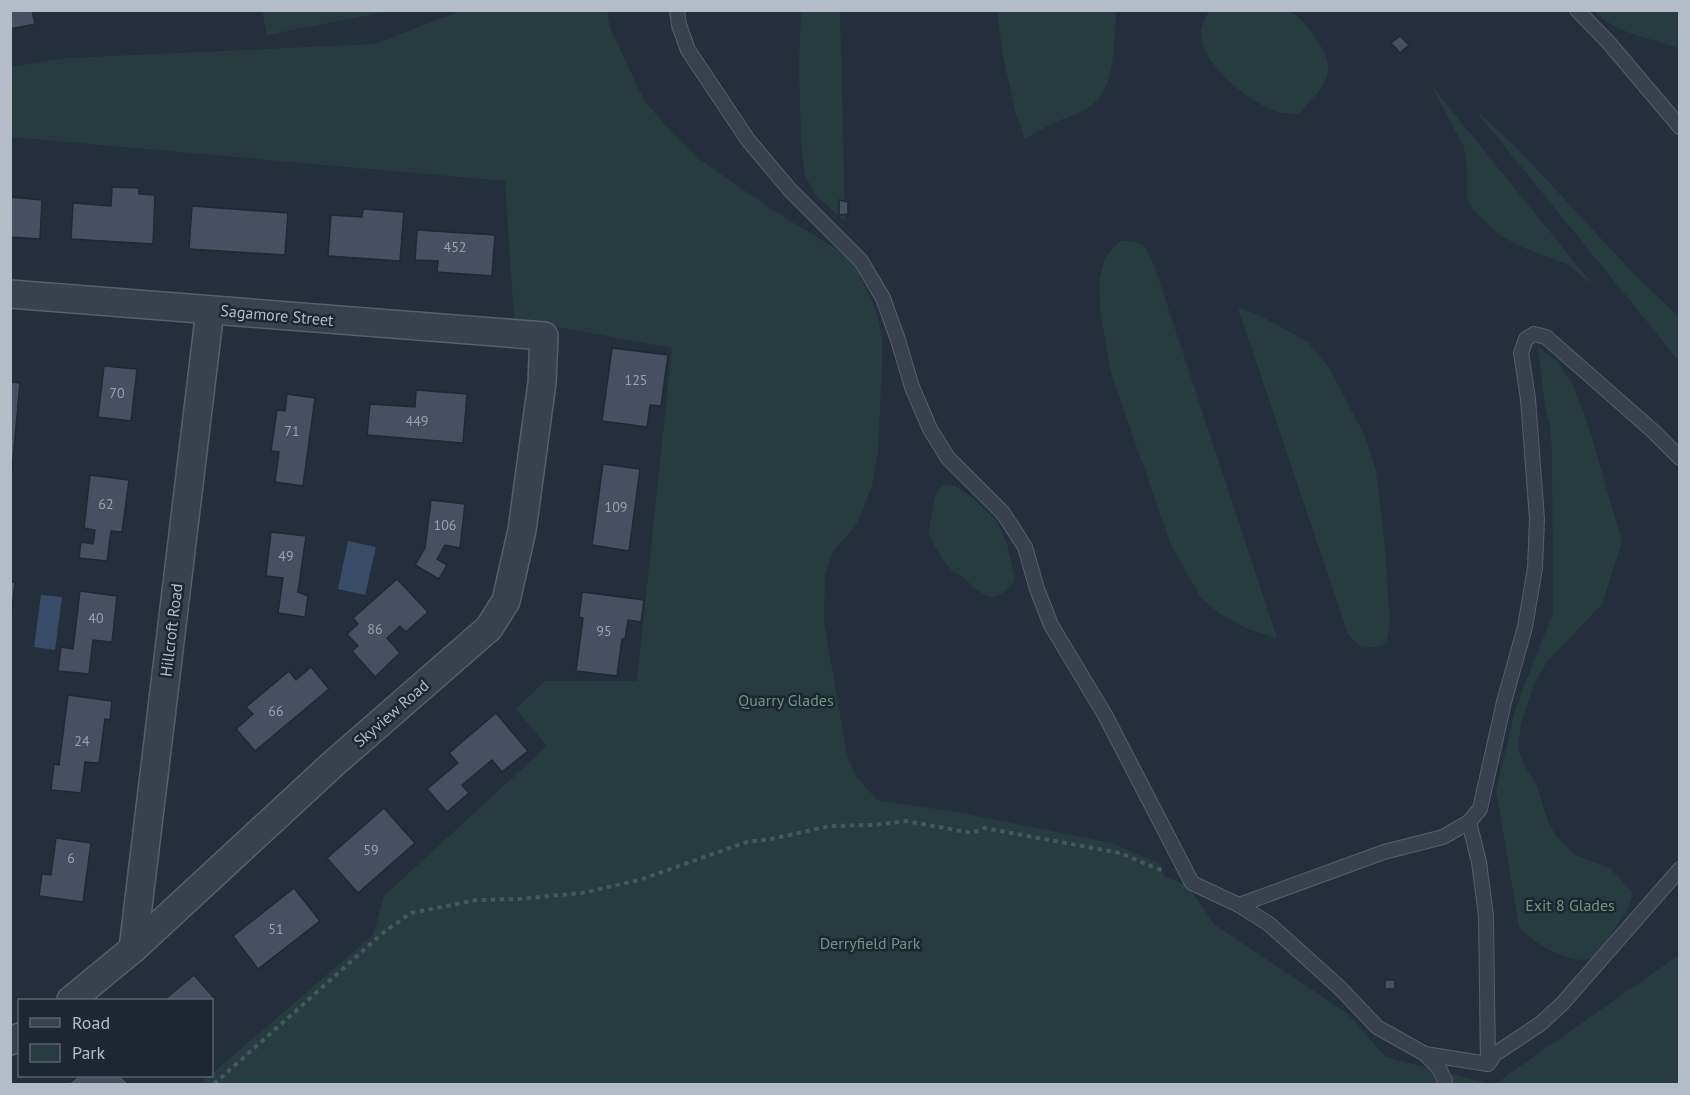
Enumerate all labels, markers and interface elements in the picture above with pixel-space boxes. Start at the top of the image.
house number: 452 [444,238,466,256]
street label: Sagamore Street [220,300,335,330]
house number: 125 [625,371,647,389]
house number: 70 [109,384,125,402]
house number: 449 [406,412,428,430]
house number: 71 [284,422,300,440]
house number: 62 [98,495,114,513]
house number: 109 [605,498,627,516]
house number: 106 [434,516,456,534]
house number: 49 [278,547,294,565]
street label: Hillcroft Road [155,582,187,678]
house number: 40 [88,609,104,627]
house number: 86 [367,620,383,638]
house number: 95 [596,622,612,640]
street label: Skyview Road [349,675,433,751]
park label: Quarry Glades [738,690,834,710]
house number: 66 [268,702,284,720]
house number: 24 [74,732,90,750]
house number: 59 [363,841,379,859]
house number: 6 [67,849,75,867]
park label: Exit 8 Glades [1525,895,1615,915]
house number: 51 [268,920,284,938]
park label: Derryfield Park [820,933,921,953]
legend [18,999,213,1077]
text: Road [72,1011,110,1034]
text: Park [72,1041,105,1064]

